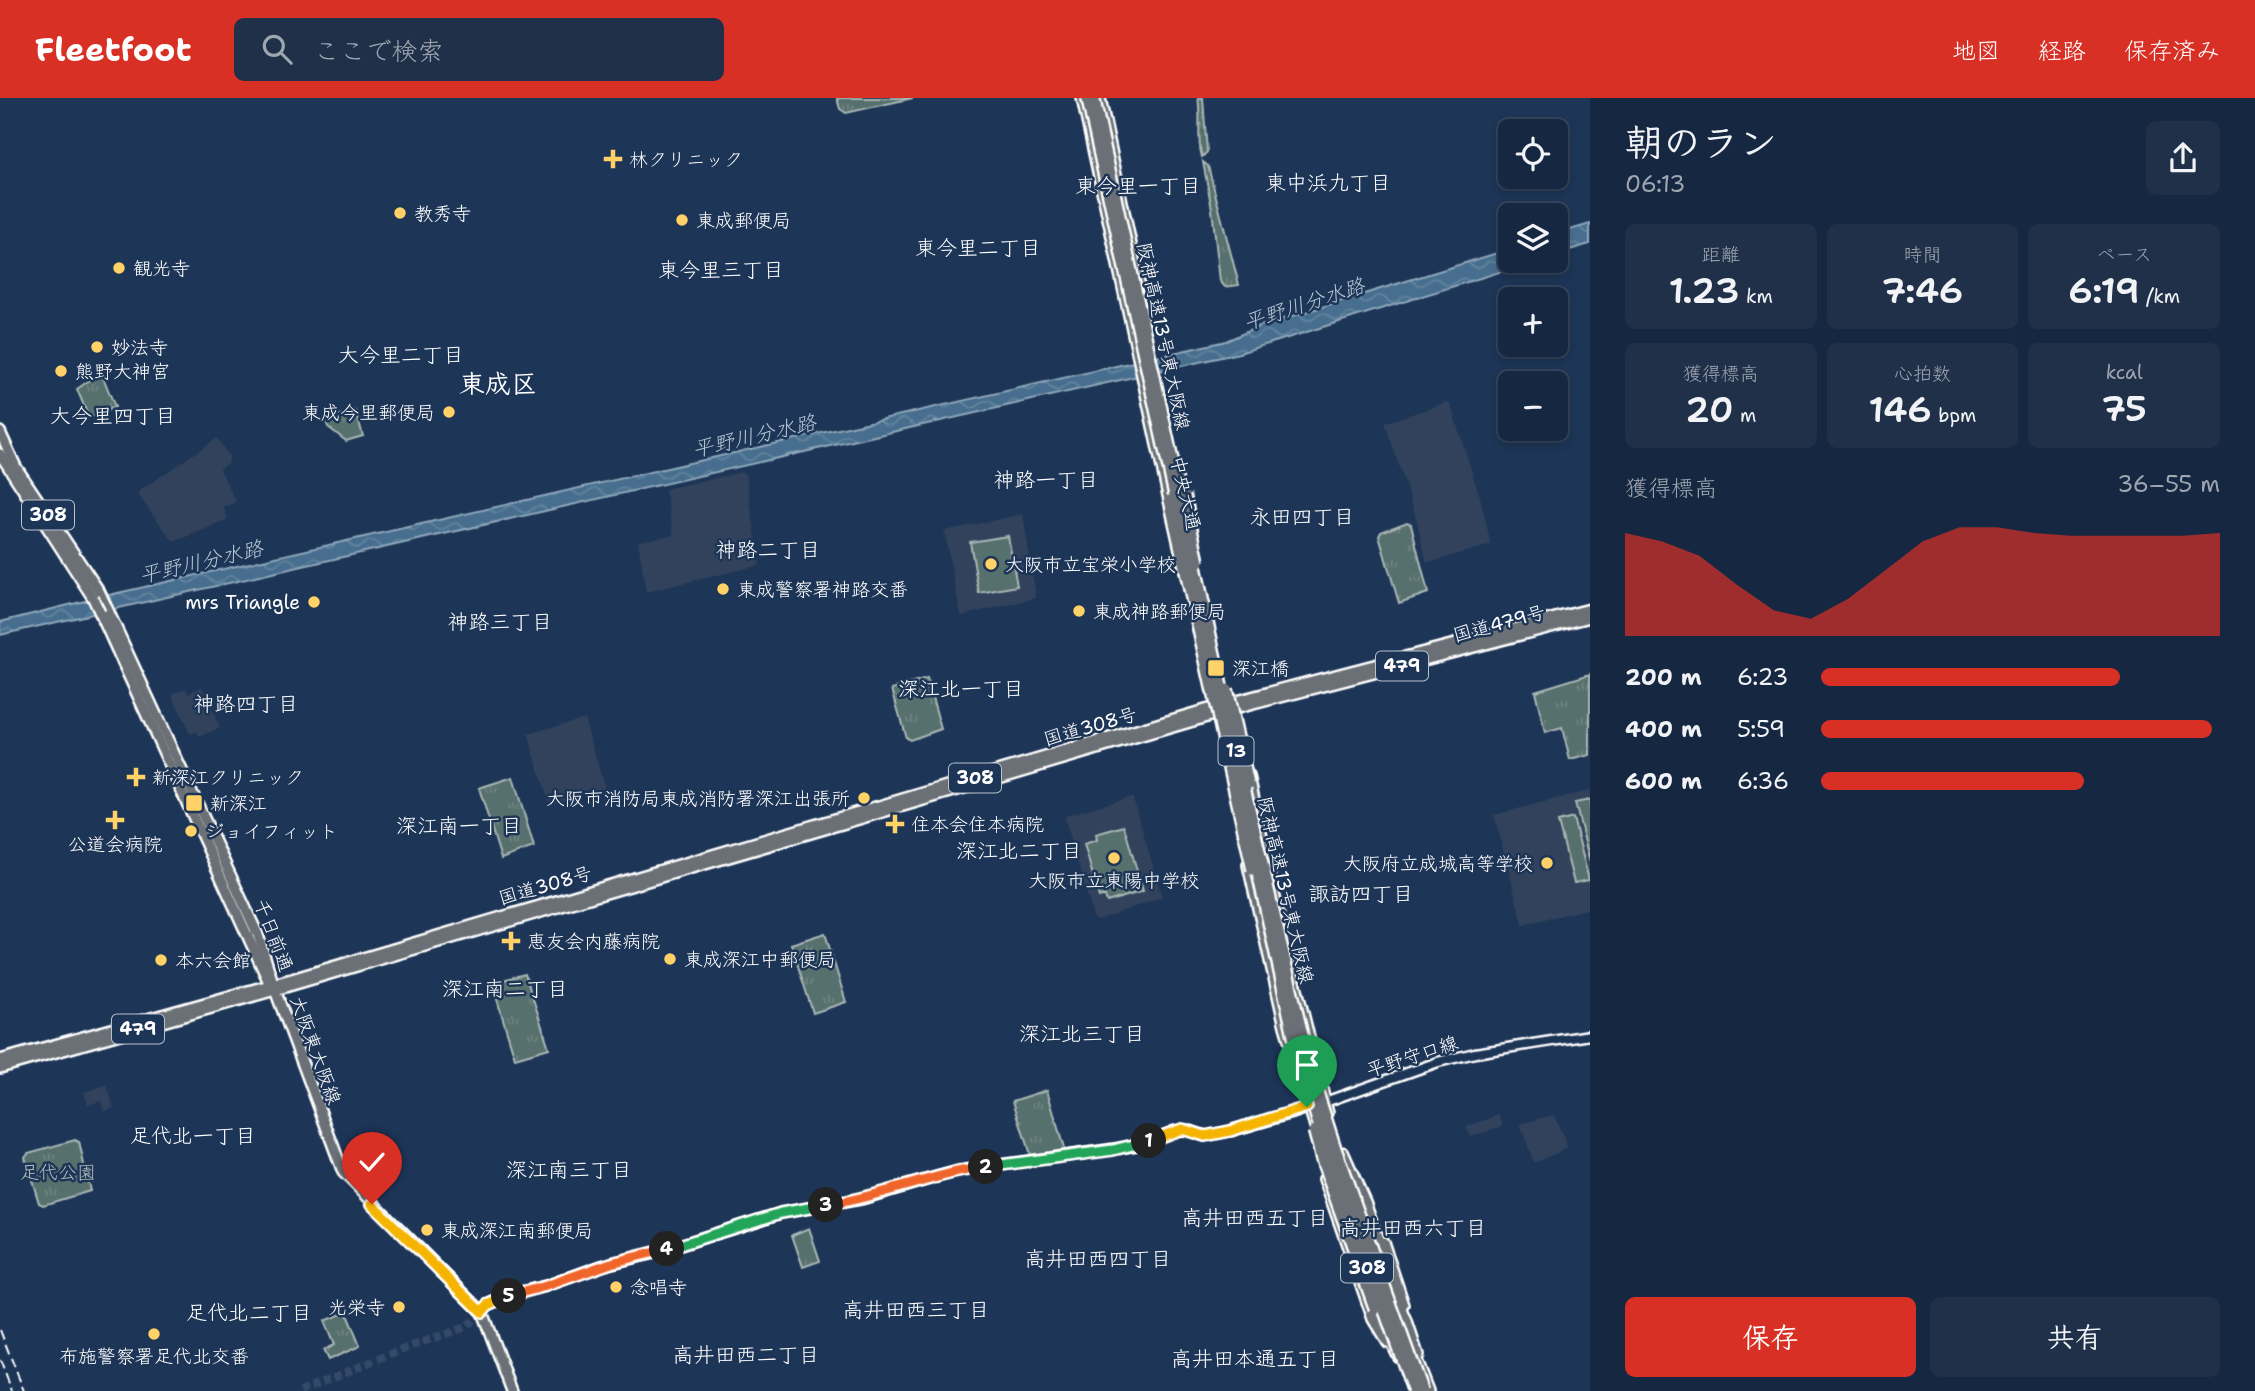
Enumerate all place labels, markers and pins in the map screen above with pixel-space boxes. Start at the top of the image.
place label: 林クリニック [629,147,743,172]
marker: 林クリニック [603,149,623,169]
place label: 教秀寺 [414,201,471,226]
marker: 教秀寺 [392,205,408,221]
place label: 東成郵便局 [696,208,791,233]
marker: 東成郵便局 [674,212,690,228]
place label: 観光寺 [133,256,190,281]
marker: 観光寺 [111,260,127,276]
place label: 妙法寺 [111,335,168,360]
marker: 妙法寺 [89,339,105,355]
place label: 熊野大神宮 [75,359,170,384]
marker: 熊野大神宮 [53,363,69,379]
place label: 東成今里郵便局 [302,400,435,425]
marker: 東成今里郵便局 [441,404,457,420]
place label: 大阪市立宝栄小学校 [1005,552,1176,577]
marker: 大阪市立宝栄小学校 [983,556,999,572]
place label: 東成警察署神路交番 [737,577,908,602]
marker: 東成警察署神路交番 [715,581,731,597]
place label: mrs Triangle [185,590,300,615]
marker: mrs Triangle [306,594,322,610]
place label: 東成神路郵便局 [1093,599,1226,624]
marker: 東成神路郵便局 [1071,603,1087,619]
place label: 深江橋 [1232,656,1289,681]
marker: 深江橋 [1206,658,1226,678]
place label: 新深江クリニック [152,765,304,790]
marker: 新深江クリニック [126,767,146,787]
place label: 大阪市消防局東成消防署深江出張所 [546,786,850,811]
marker: 大阪市消防局東成消防署深江出張所 [856,790,872,806]
place label: 新深江 [210,791,267,816]
marker: 新深江 [184,793,204,813]
marker: 公道会病院 [105,810,125,830]
place label: 住本会住本病院 [911,812,1044,837]
marker: 住本会住本病院 [885,814,905,834]
place label: ジョイフィット [205,819,338,844]
marker: ジョイフィット [183,823,199,839]
place label: 公道会病院 [67,832,163,857]
marker: 大阪市立東陽中学校 [1106,850,1122,866]
place label: 大阪府立成城高等学校 [1343,851,1533,876]
marker: 大阪府立成城高等学校 [1539,855,1555,871]
place label: 大阪市立東陽中学校 [1028,868,1200,893]
place label: 恵友会内藤病院 [527,929,660,954]
marker: 恵友会内藤病院 [501,931,521,951]
place label: 東成深江中郵便局 [684,947,836,972]
place label: 本六会館 [175,948,251,973]
marker: 東成深江中郵便局 [662,951,678,967]
marker: 本六会館 [153,952,169,968]
pin [1277,1035,1337,1107]
pin: 1 [1132,1124,1166,1158]
pin [342,1132,402,1204]
pin: 2 [968,1150,1004,1184]
pin: 3 [808,1188,844,1222]
place label: 東成深江南郵便局 [441,1218,593,1243]
marker: 東成深江南郵便局 [419,1222,435,1238]
pin: 4 [650,1232,684,1266]
place label: 念唱寺 [630,1275,687,1300]
pin: 5 [491,1278,526,1314]
marker: 念唱寺 [608,1279,624,1295]
place label: 光栄寺 [328,1295,385,1320]
marker: 光栄寺 [391,1299,407,1315]
marker: 布施警察署足代北交番 [146,1326,162,1342]
place label: 布施警察署足代北交番 [59,1344,249,1369]

